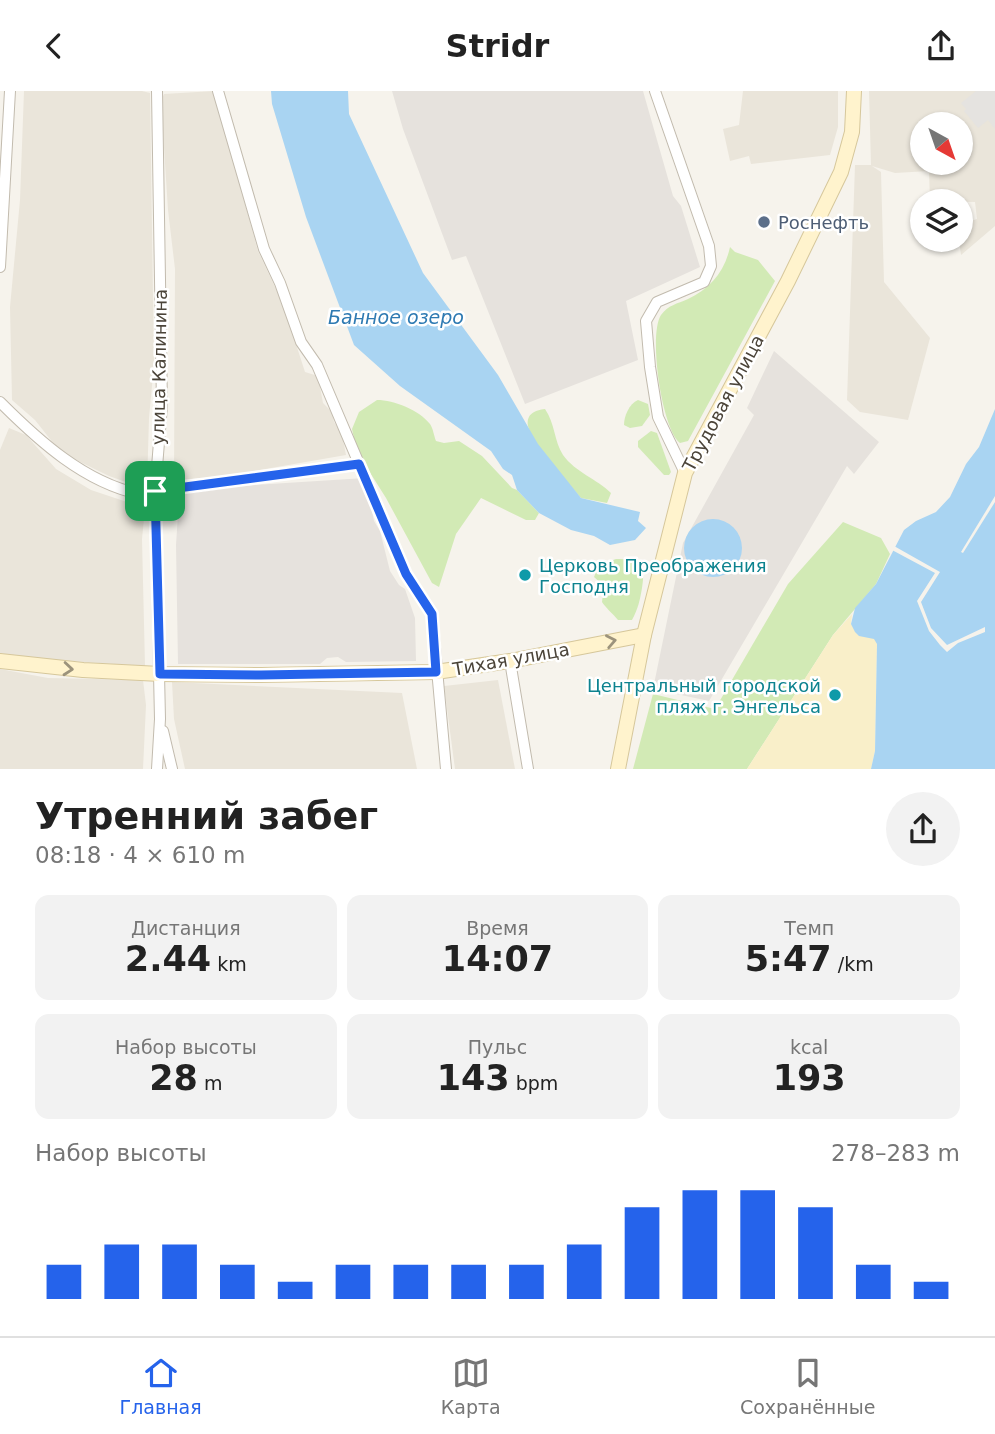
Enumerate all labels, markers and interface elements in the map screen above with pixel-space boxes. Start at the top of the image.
icon: back [35,27,73,65]
text: Stridr [446,27,549,65]
icon: share [922,27,960,65]
north arrow [910,112,973,175]
map controls [910,112,973,252]
button: layers [910,189,973,252]
place label: Роснефть [778,212,869,233]
marker: Роснефть [756,214,772,230]
street label: улица Калинина [147,289,171,445]
water label: Банное озеро [328,306,464,328]
street label: Трудовая улица [678,331,768,476]
pin [125,461,185,521]
icon: arrive [136,472,174,510]
place label: Церковь Преображения Господня [539,555,767,597]
marker: Церковь Преображения Господня [517,567,533,583]
one-way arrow [605,635,617,650]
street label: Тихая улица [450,638,571,680]
one-way arrow [62,661,74,676]
place label: Центральный городской пляж г. Энгельса [587,675,821,717]
marker: Центральный городской пляж г. Энгельса [827,687,843,703]
button: share [886,792,960,866]
text: Утренний забег [35,794,378,838]
text: 08:18 · 4 × 610 m [35,842,245,868]
text: Дистанция [131,917,241,939]
text: Время [466,917,529,939]
text: Темп [784,917,834,939]
text: 2.44 [125,939,211,979]
text: 14:07 [442,939,553,979]
text: 5:47 [745,939,832,979]
text: km [211,953,247,975]
text: /km [832,953,874,975]
text: Набор высоты [115,1036,257,1058]
text: Пульс [468,1036,527,1058]
text: kcal [790,1036,828,1058]
text: 28 [149,1058,198,1098]
text: 143 [437,1058,510,1098]
text: 193 [773,1058,846,1098]
text: m [198,1072,222,1094]
text: bpm [510,1072,558,1094]
text: Набор высоты [35,1140,207,1166]
text: 278–283 m [831,1140,960,1166]
tab: Главная [120,1354,202,1418]
tab: Карта [441,1354,501,1418]
tab: Сохранённые [740,1354,875,1418]

